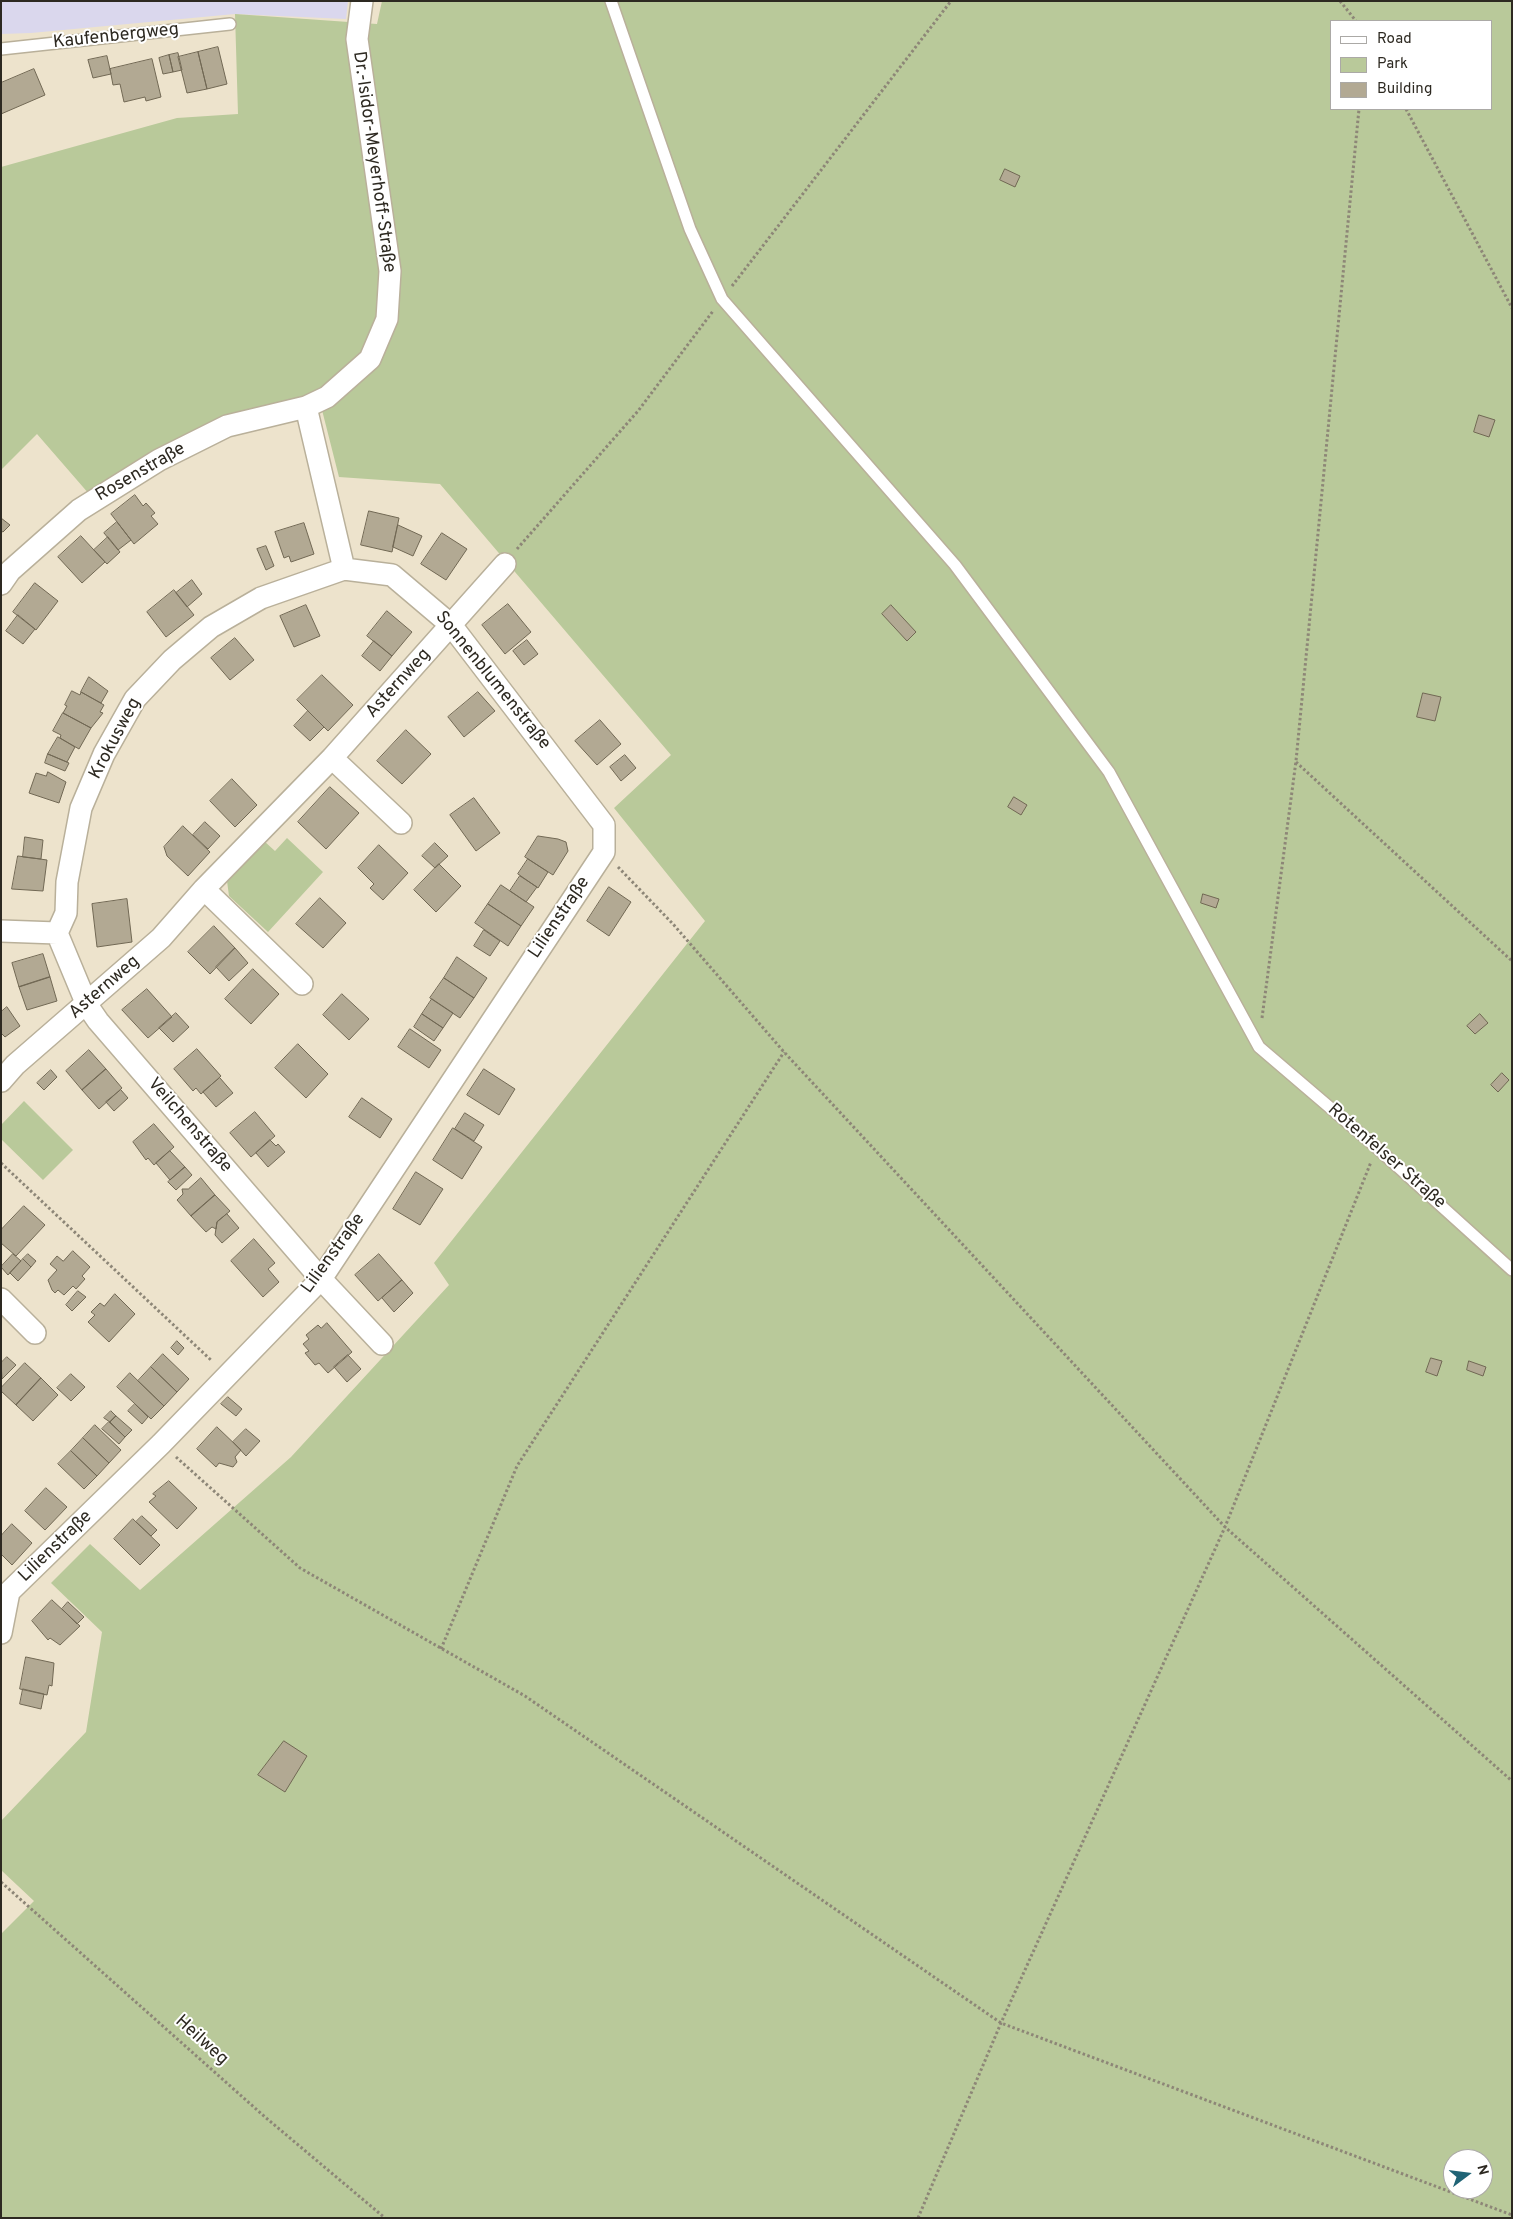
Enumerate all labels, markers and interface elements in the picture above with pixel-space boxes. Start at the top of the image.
street label: Kaufenbergweg [52,20,180,54]
legend [1330,20,1493,110]
text: Road [1377,30,1412,49]
street label: Dr.-Isidor-Meyerhoff-Straße [347,50,399,274]
text: Park [1377,55,1408,74]
text: Building [1377,80,1432,99]
street label: Rosenstraße [92,439,190,507]
street label: Sonnenblumenstraße [430,607,554,755]
street label: Asternweg [362,645,436,723]
street label: Krokusweg [86,695,146,783]
street label: Lilienstraße [525,873,595,963]
street label: Asternweg [65,951,145,1025]
street label: Veilchenstraße [142,1074,236,1178]
street label: Rotenfelser Straße [1322,1100,1450,1214]
street label: Lilienstraße [298,1210,370,1298]
street label: Lilienstraße [15,1507,97,1587]
street label: Heilweg [170,2011,232,2071]
north arrow [1443,2149,1493,2199]
text: N [1472,2163,1492,2177]

